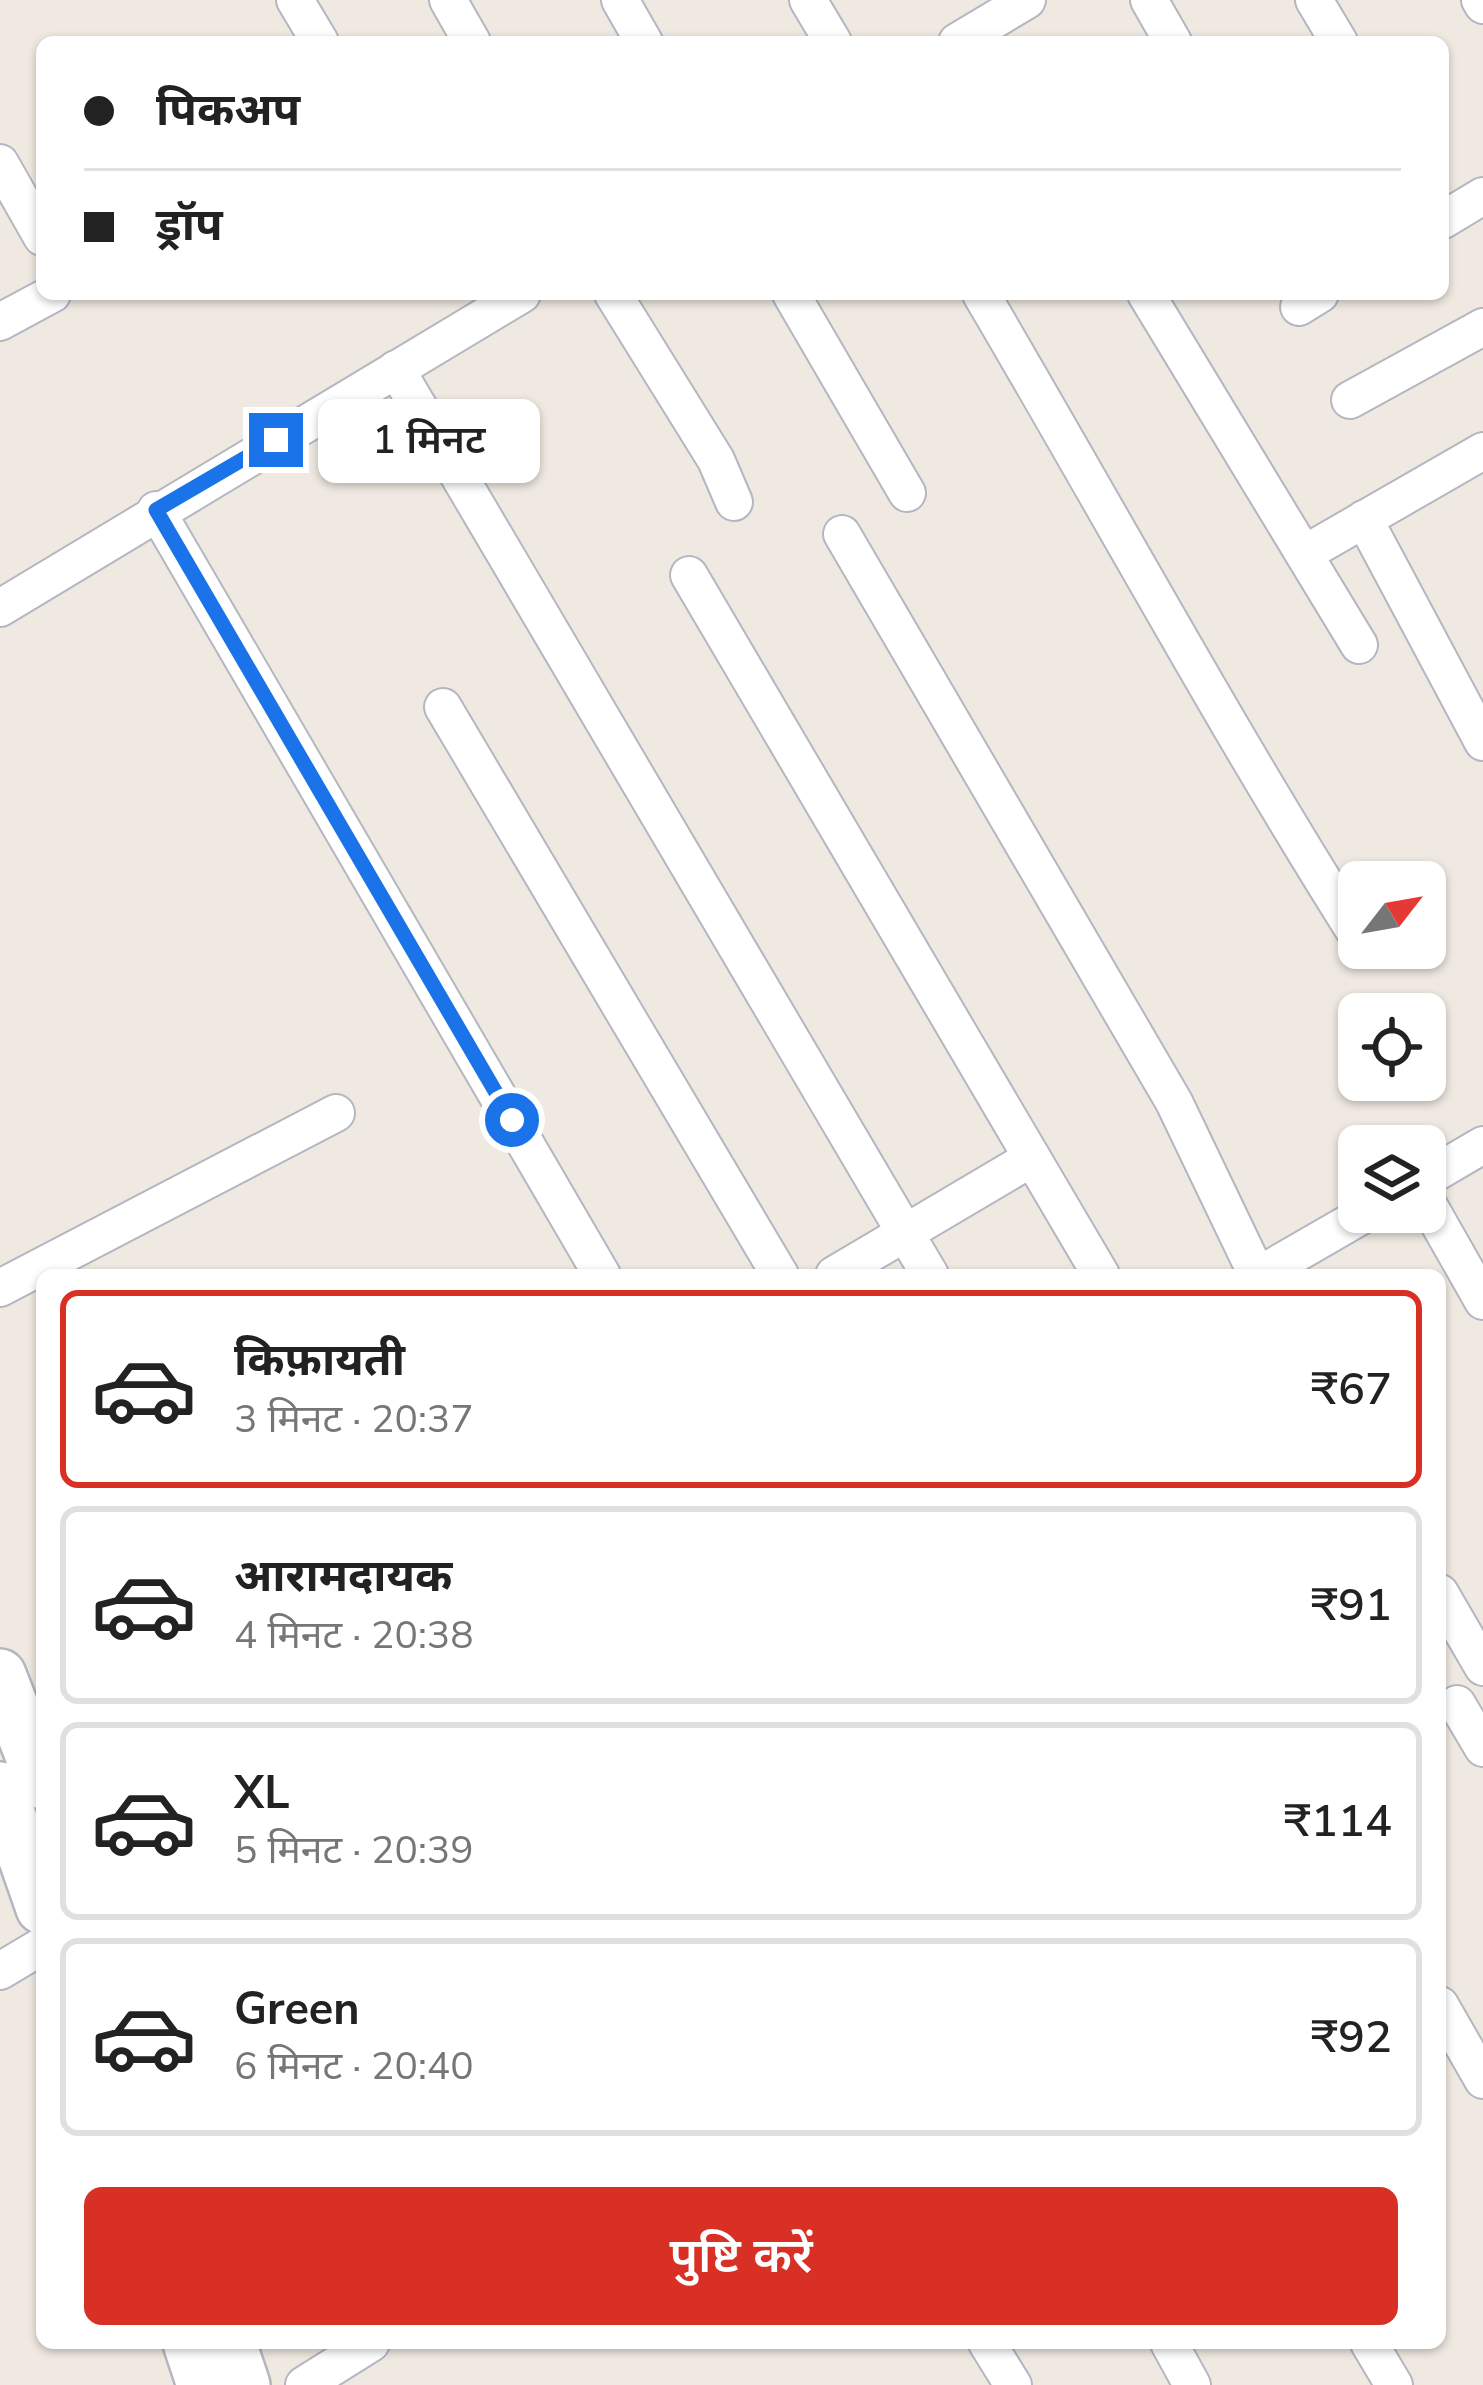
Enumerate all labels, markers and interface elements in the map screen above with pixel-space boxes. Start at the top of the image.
text: पिकअप [156,80,300,141]
text: ड्रॉप [156,195,223,256]
callout: 1 मिनट [318,398,540,482]
route end [249,413,303,467]
text: 1 मिनट [373,414,485,467]
north arrow [1338,861,1446,969]
map controls [1338,861,1446,1233]
button: locate [1338,993,1446,1101]
route start [485,1093,539,1147]
button: layers [1338,1125,1446,1233]
text: किफ़ायती [234,1330,405,1391]
icon: car [90,1335,198,1443]
text: ₹67 [1311,1359,1392,1420]
text: 3 मिनट · 20:37 [234,1393,474,1446]
text: आरामदायक [234,1546,452,1607]
icon: car [90,1551,198,1659]
text: ₹91 [1311,1575,1392,1636]
text: 4 मिनट · 20:38 [234,1609,474,1662]
text: XL [234,1763,290,1824]
icon: car [90,1767,198,1875]
text: ₹114 [1284,1791,1392,1852]
text: 5 मिनट · 20:39 [234,1824,474,1877]
text: Green [234,1979,360,2040]
icon: car [90,1983,198,2091]
text: ₹92 [1311,2007,1392,2068]
text: 6 मिनट · 20:40 [234,2040,474,2093]
button: पुष्टि करें [84,2187,1398,2325]

